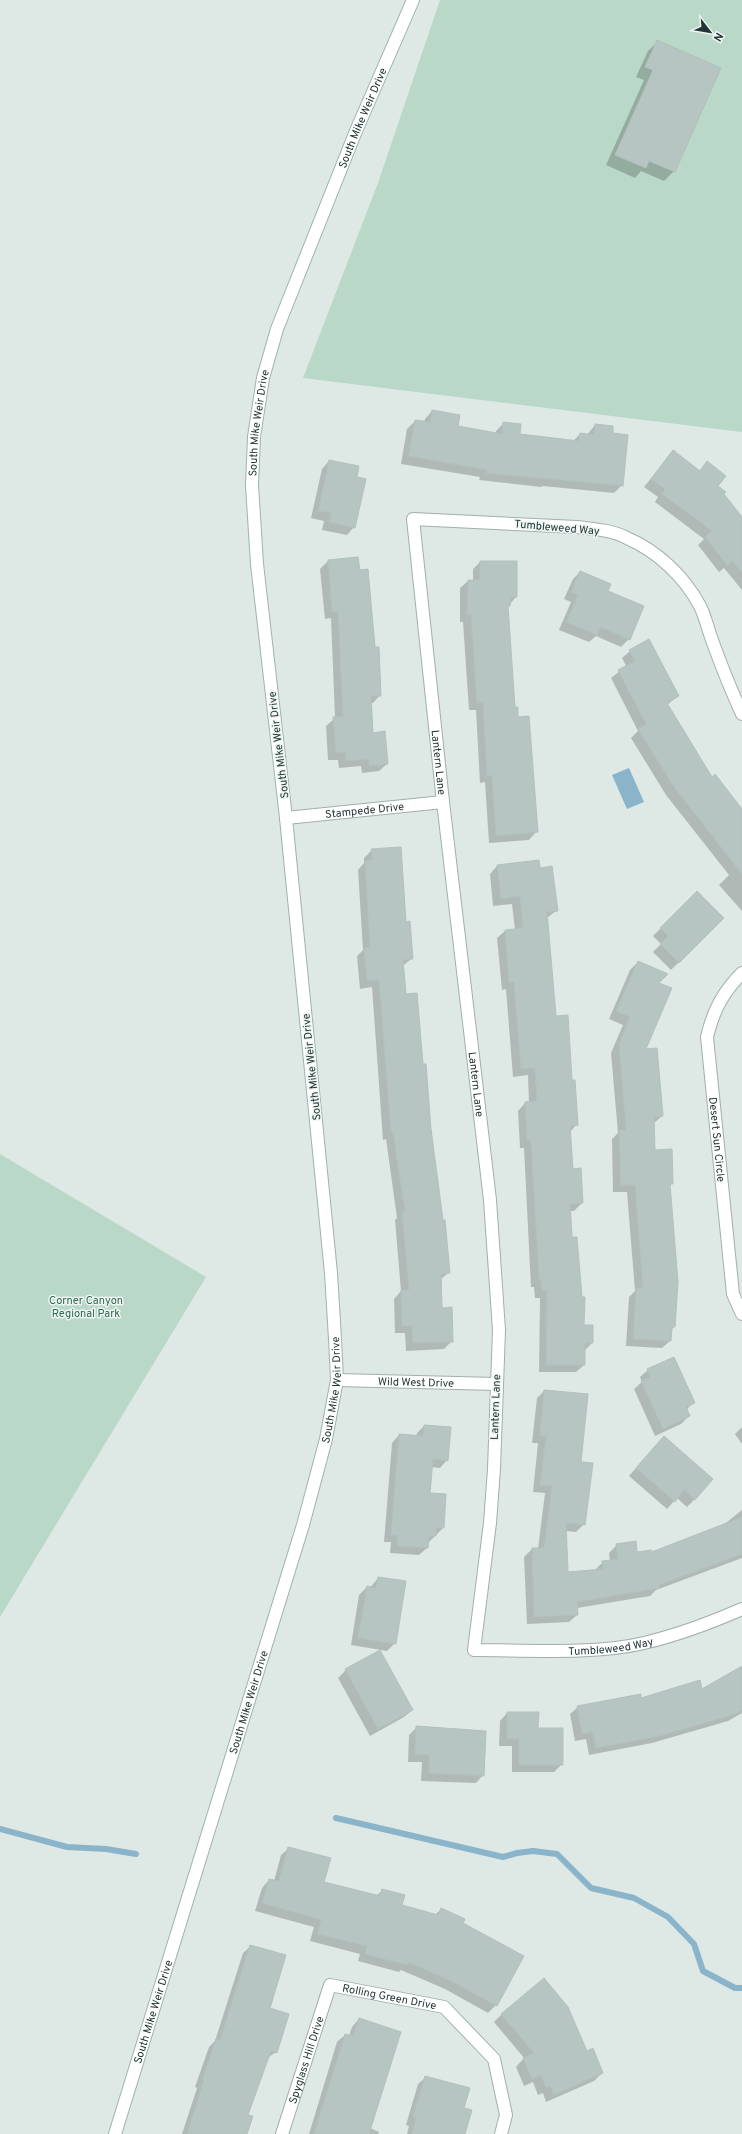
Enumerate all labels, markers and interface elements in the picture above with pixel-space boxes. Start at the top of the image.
north arrow [690,12,730,52]
text: N [710,30,726,44]
street label: South Mike Weir Drive [336,66,391,170]
street label: South Mike Weir Drive [246,368,273,477]
street label: Tumbleweed Way [514,517,600,539]
street label: South Mike Weir Drive [265,691,292,799]
street label: Lantern Lane [427,729,448,796]
street label: Stampede Drive [325,800,405,822]
street label: South Mike Weir Drive [299,1013,325,1121]
street label: Lantern Lane [465,1051,486,1118]
street label: Desert Sun Circle [705,1096,728,1183]
park label: Corner Canyon Regional Park [49,1294,123,1321]
street label: South Mike Weir Drive [319,1336,345,1445]
street label: Lantern Lane [488,1374,504,1440]
street label: Wild West Drive [378,1375,454,1391]
street label: Tumbleweed Way [568,1635,655,1659]
street label: South Mike Weir Drive [227,1649,272,1756]
street label: South Mike Weir Drive [131,1958,176,2065]
street label: Rolling Green Drive [341,1982,437,2013]
street label: Spyglass Hill Drive [286,2014,328,2106]

